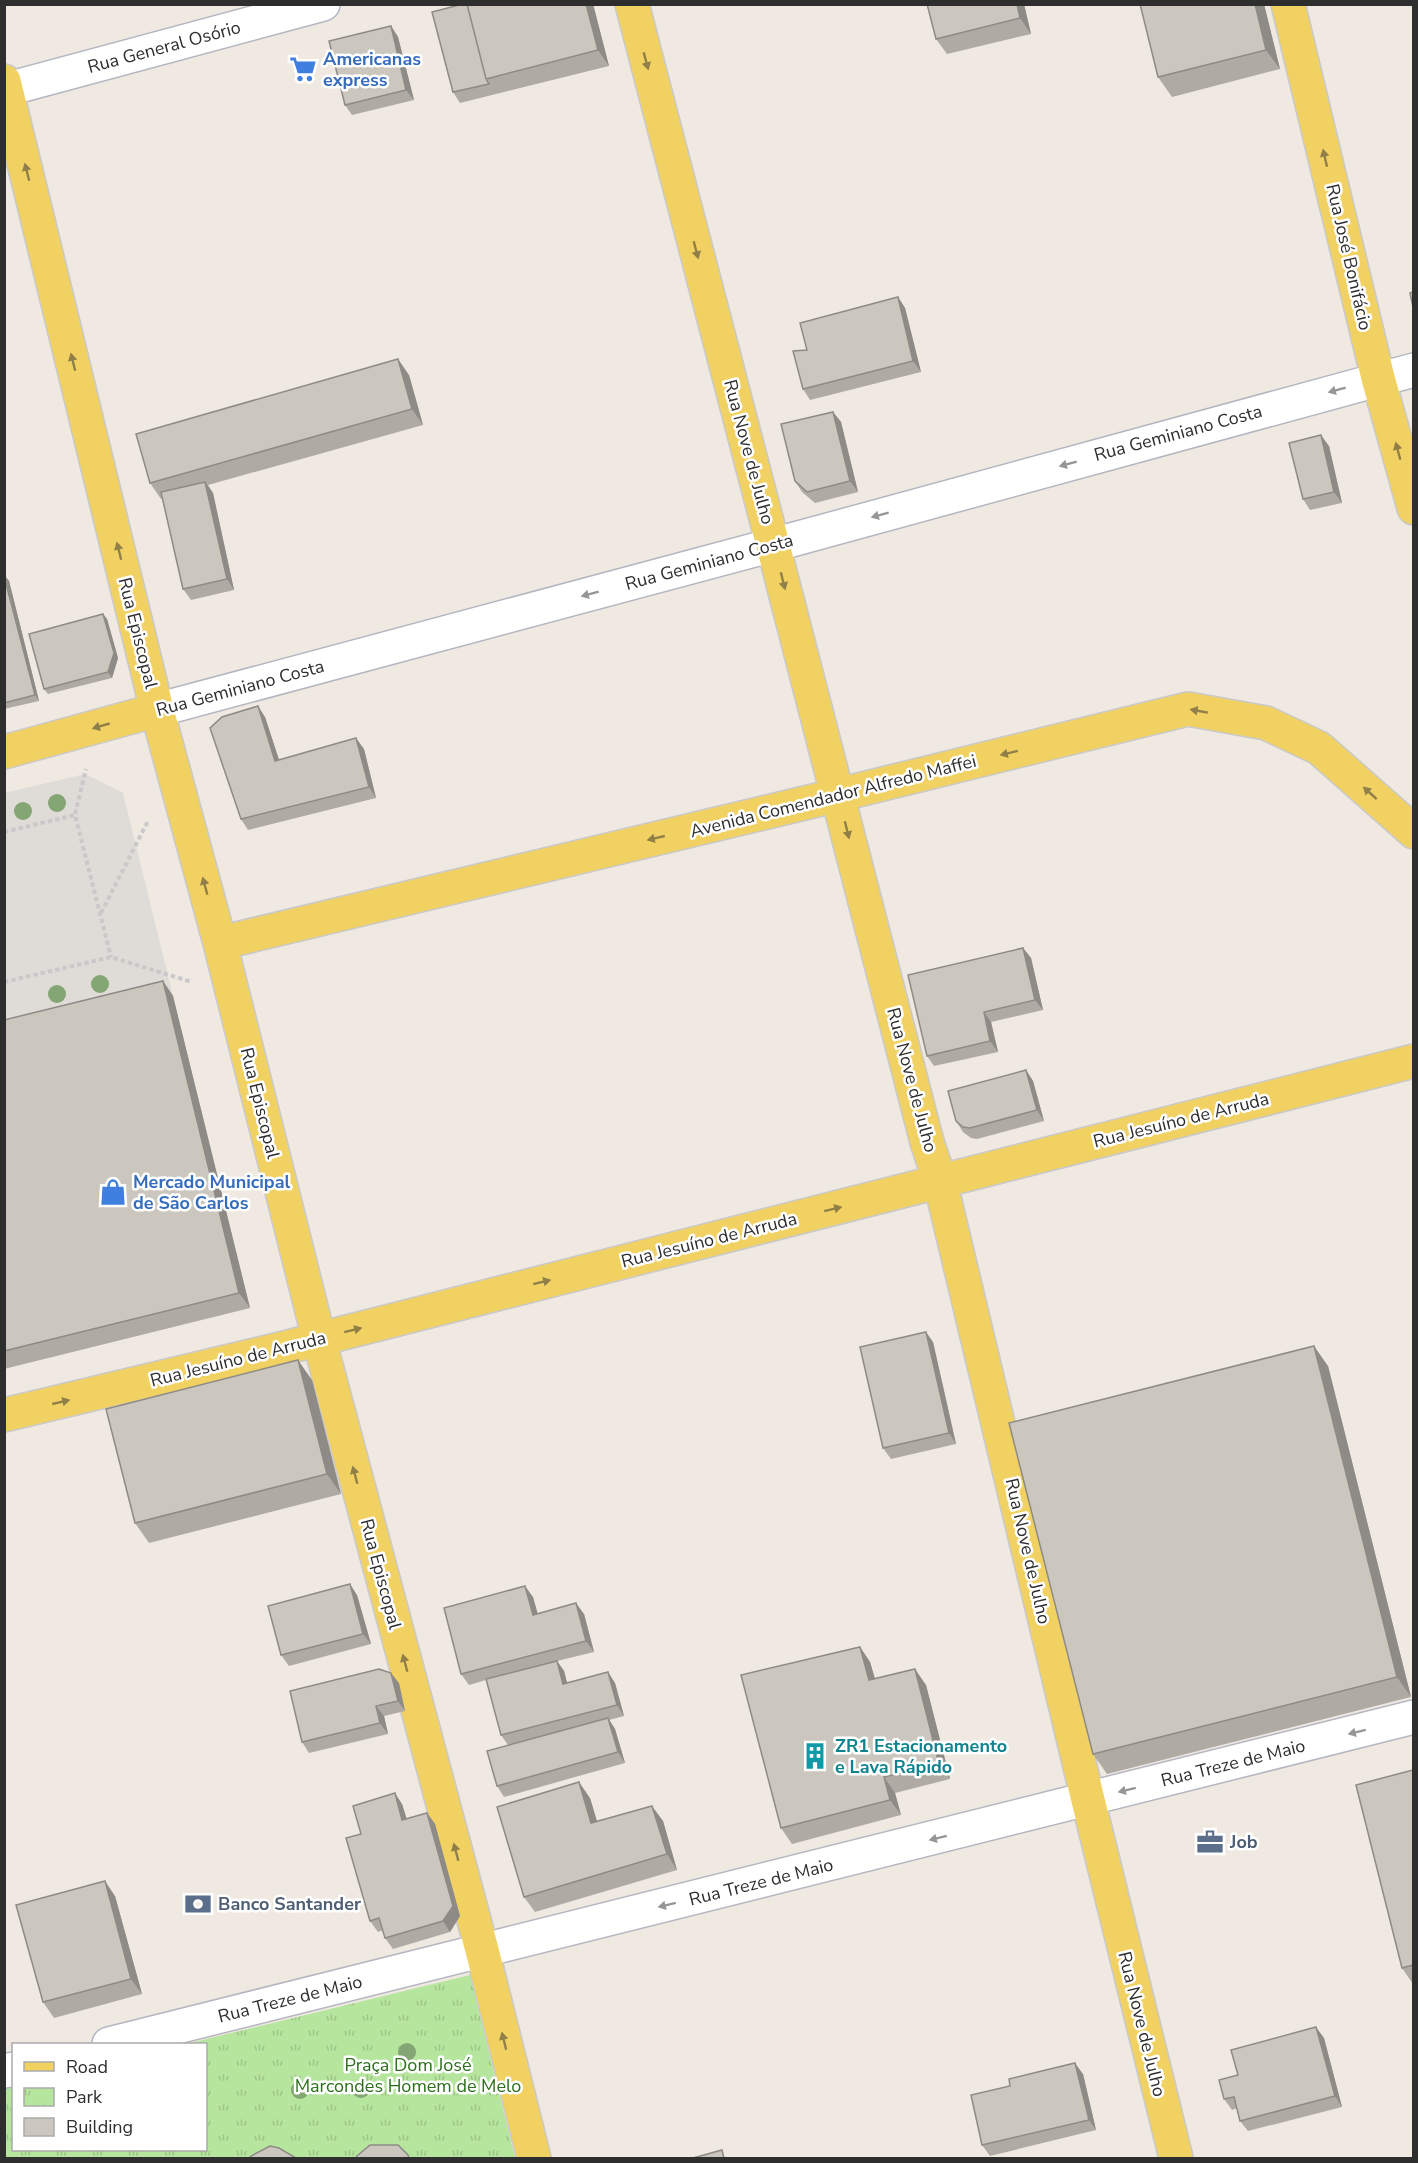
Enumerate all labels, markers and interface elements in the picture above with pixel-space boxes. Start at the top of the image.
street label: Rua General Osório [85,15,243,79]
place label: Americanas express [323,47,421,92]
one-way arrow [642,52,652,70]
supermarket icon: Americanas express [288,54,318,84]
one-way arrow [1320,149,1330,167]
one-way arrow [21,163,31,181]
street label: Rua José Bonifácio [1320,181,1378,333]
one-way arrow [692,241,701,259]
one-way arrow [67,352,77,371]
street label: Rua Nove de Julho [718,377,780,527]
one-way arrow [1327,385,1346,395]
street label: Rua Geminiano Costa [1091,399,1265,467]
one-way arrow [1393,442,1402,460]
one-way arrow [1058,459,1077,469]
one-way arrow [870,511,889,521]
street label: Rua Geminiano Costa [622,528,796,596]
one-way arrow [113,542,123,560]
one-way arrow [778,571,788,590]
street label: Rua Episcopal [113,575,164,692]
one-way arrow [581,590,599,599]
street label: Rua Geminiano Costa [153,654,327,722]
one-way arrow [1189,706,1208,715]
one-way arrow [92,722,110,731]
one-way arrow [1000,748,1018,758]
street label: Avenida Comendador Alfredo Maffei [687,749,979,843]
one-way arrow [1363,787,1378,800]
one-way arrow [843,822,852,840]
one-way arrow [647,834,666,844]
one-way arrow [199,877,209,895]
street label: Rua Nove de Julho [881,1005,943,1155]
street label: Rua Episcopal [235,1045,286,1162]
street label: Rua Jesuíno de Arruda [1091,1087,1271,1153]
place label: Mercado Municipal de São Carlos [133,1170,291,1215]
shop icon: Mercado Municipal de São Carlos [98,1177,128,1207]
one-way arrow [823,1203,842,1213]
street label: Rua Jesuíno de Arruda [619,1207,799,1273]
one-way arrow [533,1277,551,1287]
one-way arrow [344,1325,362,1335]
street label: Rua Jesuíno de Arruda [148,1326,328,1392]
one-way arrow [52,1396,71,1406]
one-way arrow [350,1466,359,1484]
street label: Rua Nove de Julho [1000,1476,1056,1626]
street label: Rua Episcopal [355,1516,407,1633]
one-way arrow [400,1654,410,1673]
one-way arrow [1348,1727,1366,1737]
street label: Rua Treze de Maio [1158,1733,1308,1793]
place label: ZR1 Estacionamento e Lava Rápido [835,1734,1007,1779]
building icon: ZR1 Estacionamento e Lava Rápido [800,1741,830,1771]
one-way arrow [1118,1786,1136,1796]
office icon: Job [1195,1827,1225,1857]
place label: Job [1229,1830,1258,1854]
one-way arrow [929,1833,947,1843]
one-way arrow [450,1843,460,1861]
street label: Rua Treze de Maio [686,1852,836,1912]
bank icon: Banco Santander [183,1889,213,1919]
place label: Banco Santander [218,1892,361,1916]
one-way arrow [658,1901,677,1911]
street label: Rua Nove de Julho [1112,1949,1172,2099]
street label: Rua Treze de Maio [215,1969,365,2029]
one-way arrow [499,2031,509,2050]
legend [12,2043,207,2151]
park label: Praça Dom José Marcondes Homem de Melo [295,2053,521,2098]
text: Road [66,2055,108,2079]
text: Park [66,2085,103,2109]
text: Building [66,2115,133,2139]

